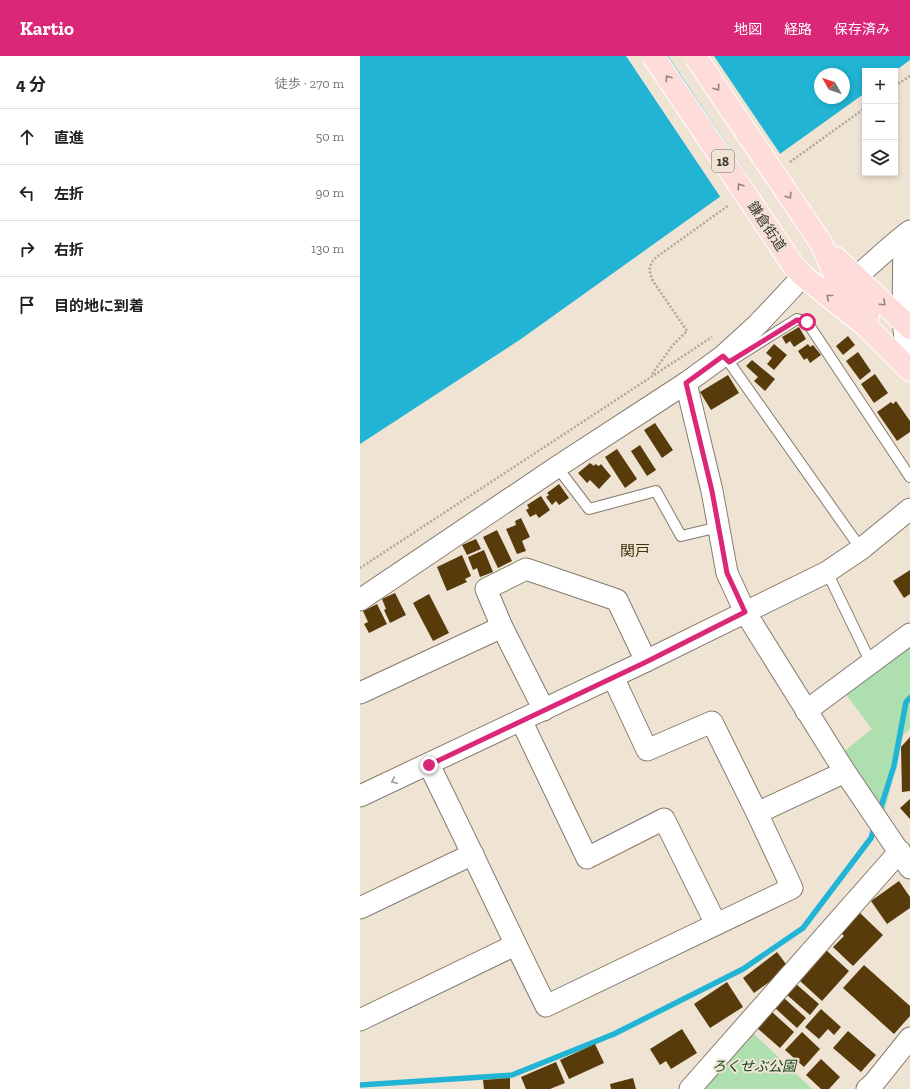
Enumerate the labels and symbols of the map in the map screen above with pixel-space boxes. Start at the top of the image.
north arrow [814,68,850,104]
one-way arrow [665,75,672,82]
one-way arrow [712,84,719,91]
road number: 18 [712,150,734,172]
one-way arrow [737,183,745,190]
one-way arrow [784,192,791,199]
street label: 鎌倉街道 [744,198,789,254]
one-way arrow [827,295,834,302]
one-way arrow [878,298,886,306]
route start [798,313,816,331]
district label: 関戸 [620,542,650,560]
route end [420,756,438,774]
one-way arrow [391,776,398,784]
park label: ろくせぶ公園 [712,1058,798,1075]

